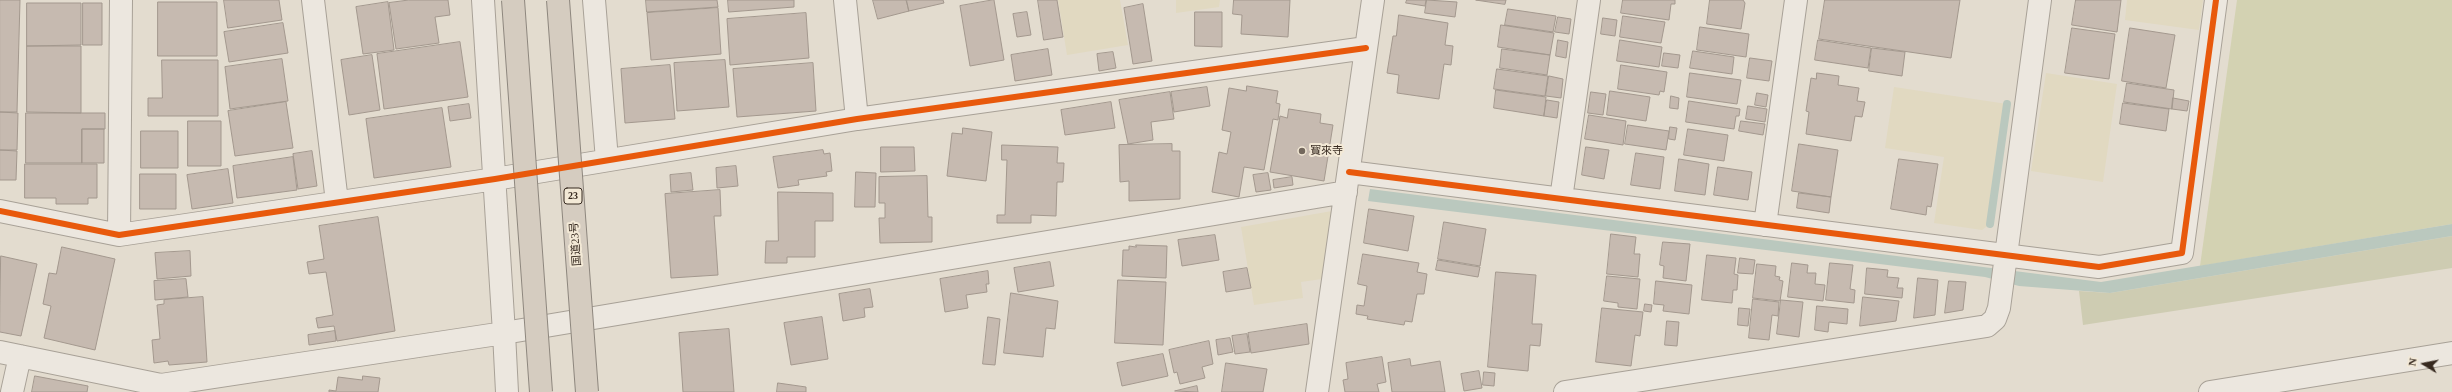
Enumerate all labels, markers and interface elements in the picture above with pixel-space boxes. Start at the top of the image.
place label: 寳來寺 [1310,144,1343,158]
marker: 寳來寺 [1297,146,1307,156]
road number: 23 [564,188,582,204]
street label: 国道23号 [568,222,584,266]
north arrow [2404,344,2444,384]
text: N [2406,357,2419,367]

